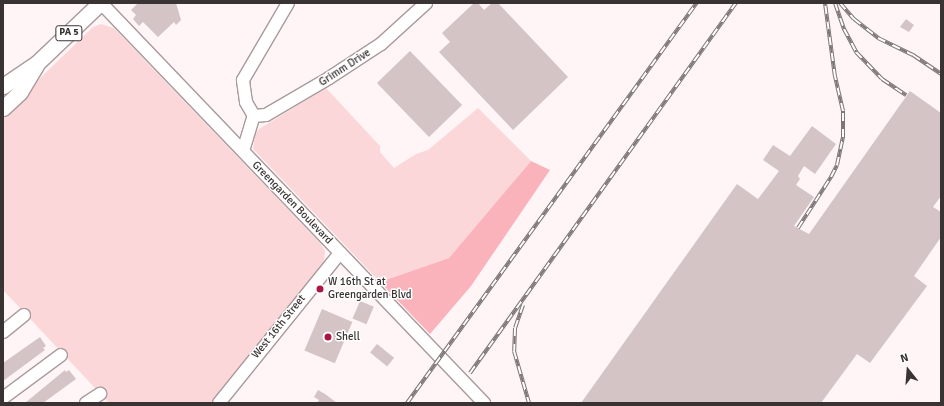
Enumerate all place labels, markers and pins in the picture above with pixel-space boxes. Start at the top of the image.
place label: W 16th St at Greengarden Blvd [328,276,412,302]
marker: W 16th St at Greengarden Blvd [315,284,325,294]
place label: Shell [336,330,360,344]
marker: Shell [323,332,333,342]

